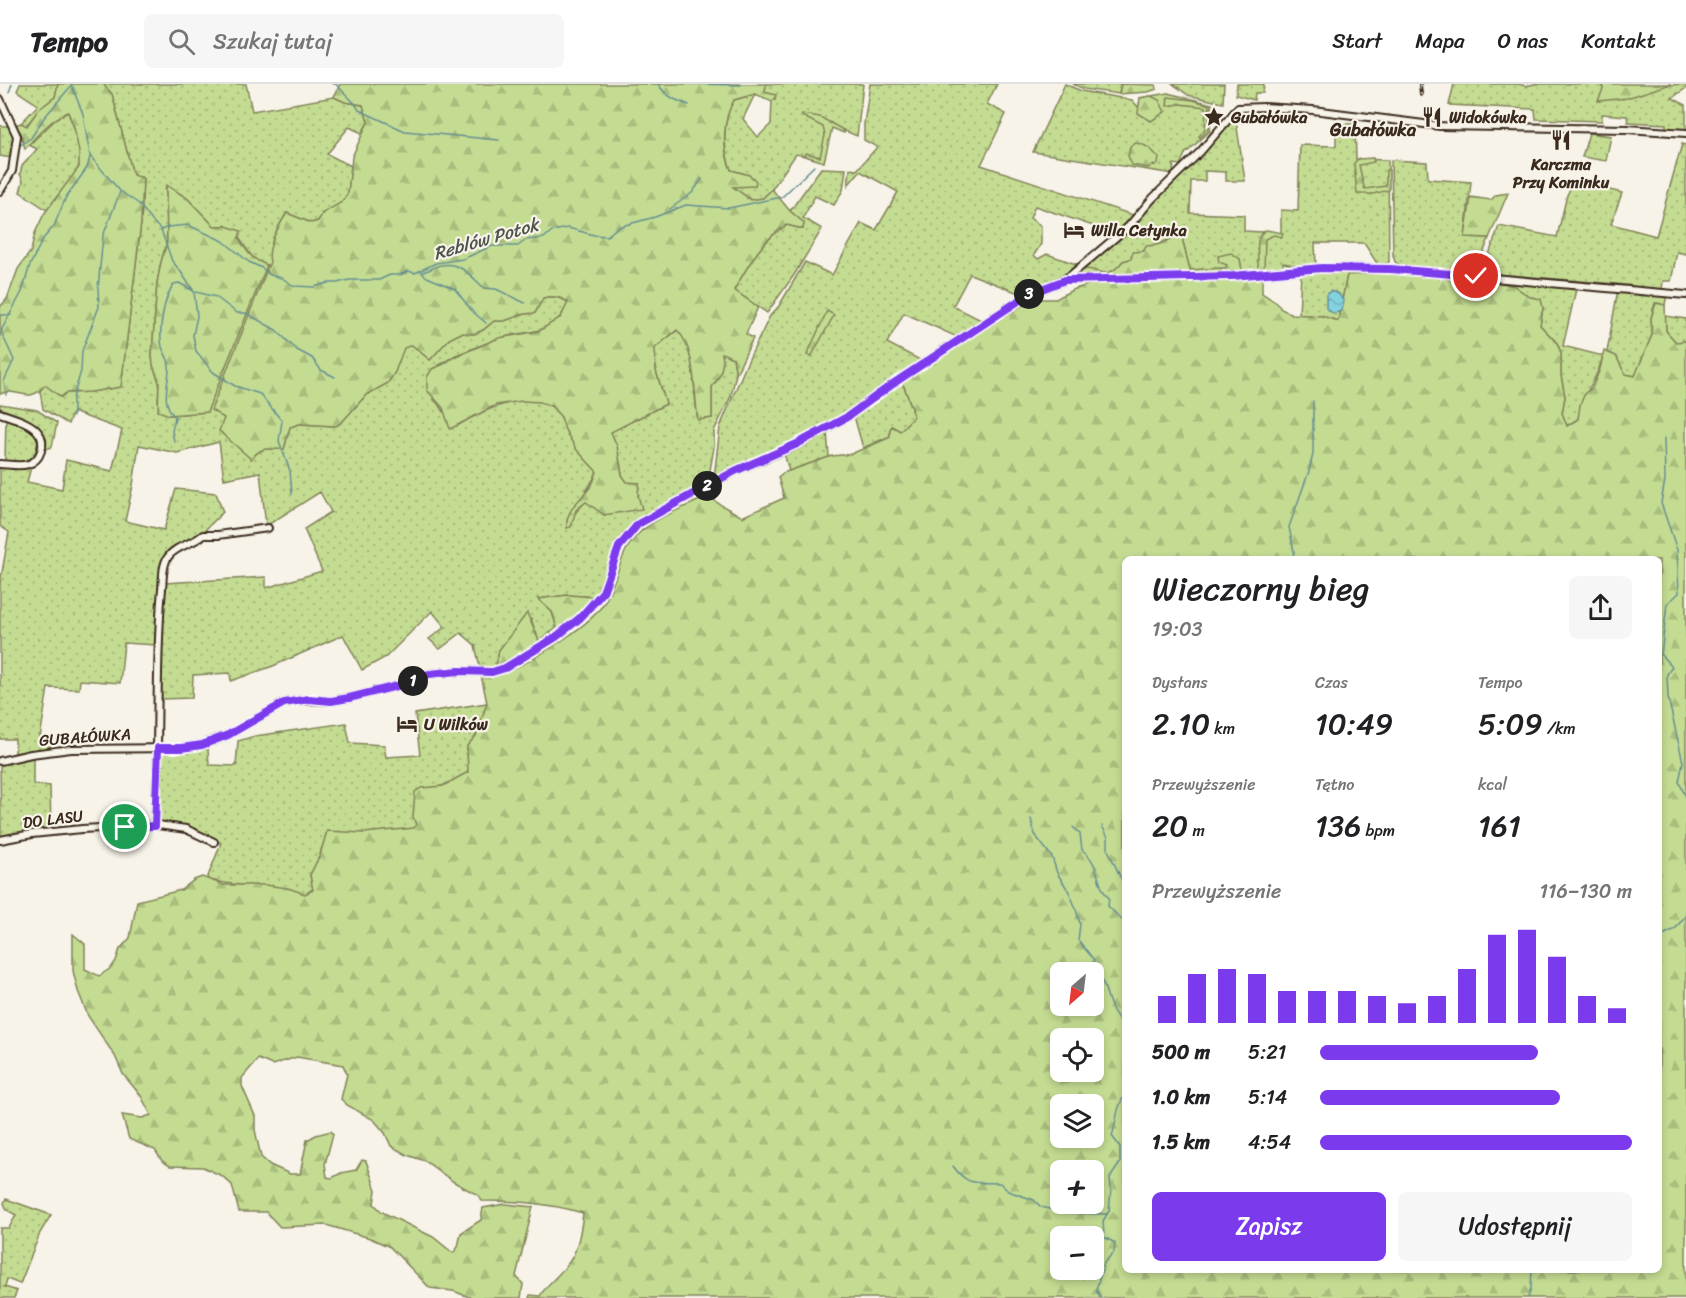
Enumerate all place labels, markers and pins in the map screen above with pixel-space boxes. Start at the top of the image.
place label: Gubałówka [1230,103,1308,132]
place label: Widokówka [1449,103,1527,132]
place icon: Gubałówka [1202,105,1226,129]
restaurant icon: Widokówka [1420,105,1444,129]
restaurant icon: Karczma Przy Kominku [1549,128,1573,152]
place label: Karczma Przy Kominku [1513,150,1610,197]
place label: Willa Cetynka [1091,216,1187,245]
hotel icon: Willa Cetynka [1062,218,1086,242]
pin [1450,250,1501,301]
pin: 3 [1014,279,1044,309]
pin: 2 [692,471,722,501]
pin: 1 [398,666,428,696]
place label: U Wilków [424,710,489,739]
hotel icon: U Wilków [395,712,419,736]
pin [99,801,150,852]

